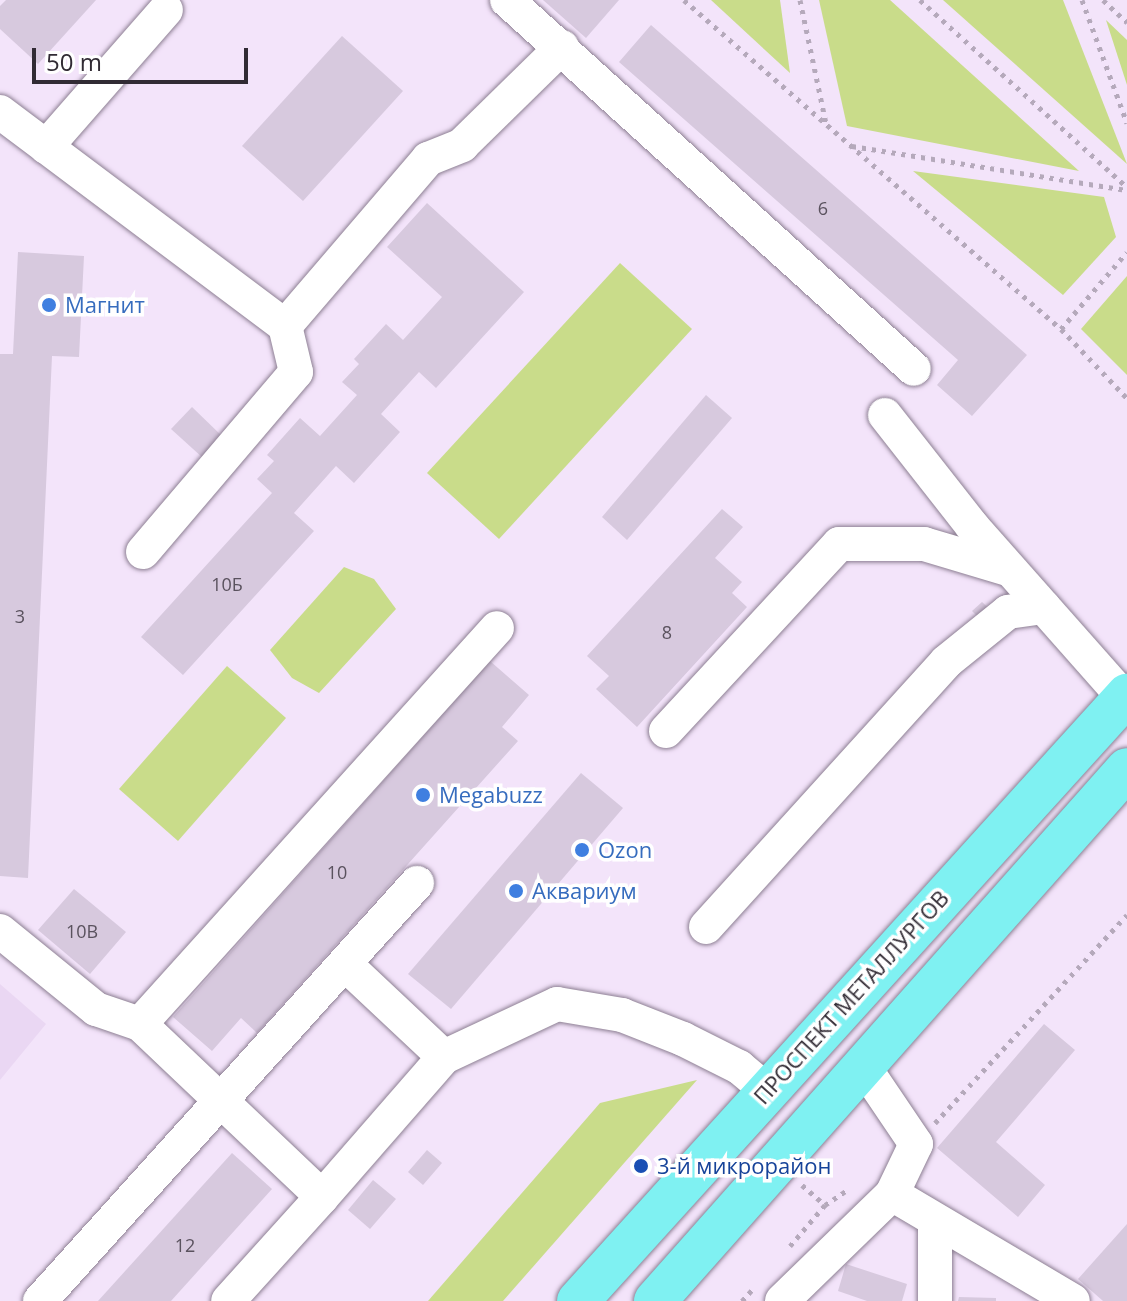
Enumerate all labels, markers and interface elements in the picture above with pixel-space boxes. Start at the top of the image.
scale bar [36,32,252,82]
text: 50 m [46,45,102,78]
house number: 6 [818,197,828,219]
place label: Магнит [65,292,145,318]
marker: Магнит [40,296,58,314]
house number: 10Б [211,573,243,595]
house number: 3 [15,605,25,627]
house number: 8 [662,621,672,643]
place label: Megabuzz [439,782,543,808]
marker: Megabuzz [414,786,432,804]
place label: Ozon [598,837,652,863]
marker: Ozon [573,841,591,859]
house number: 10 [327,861,347,883]
place label: Аквариум [532,878,637,904]
marker: Аквариум [507,882,525,900]
street label: ПРОСПЕКТ МЕТАЛЛУРГОВ [748,885,954,1109]
house number: 10В [66,920,98,942]
place label: 3-й микрорайон [657,1153,831,1179]
marker: 3-й микрорайон [632,1157,650,1175]
house number: 12 [175,1234,195,1256]

